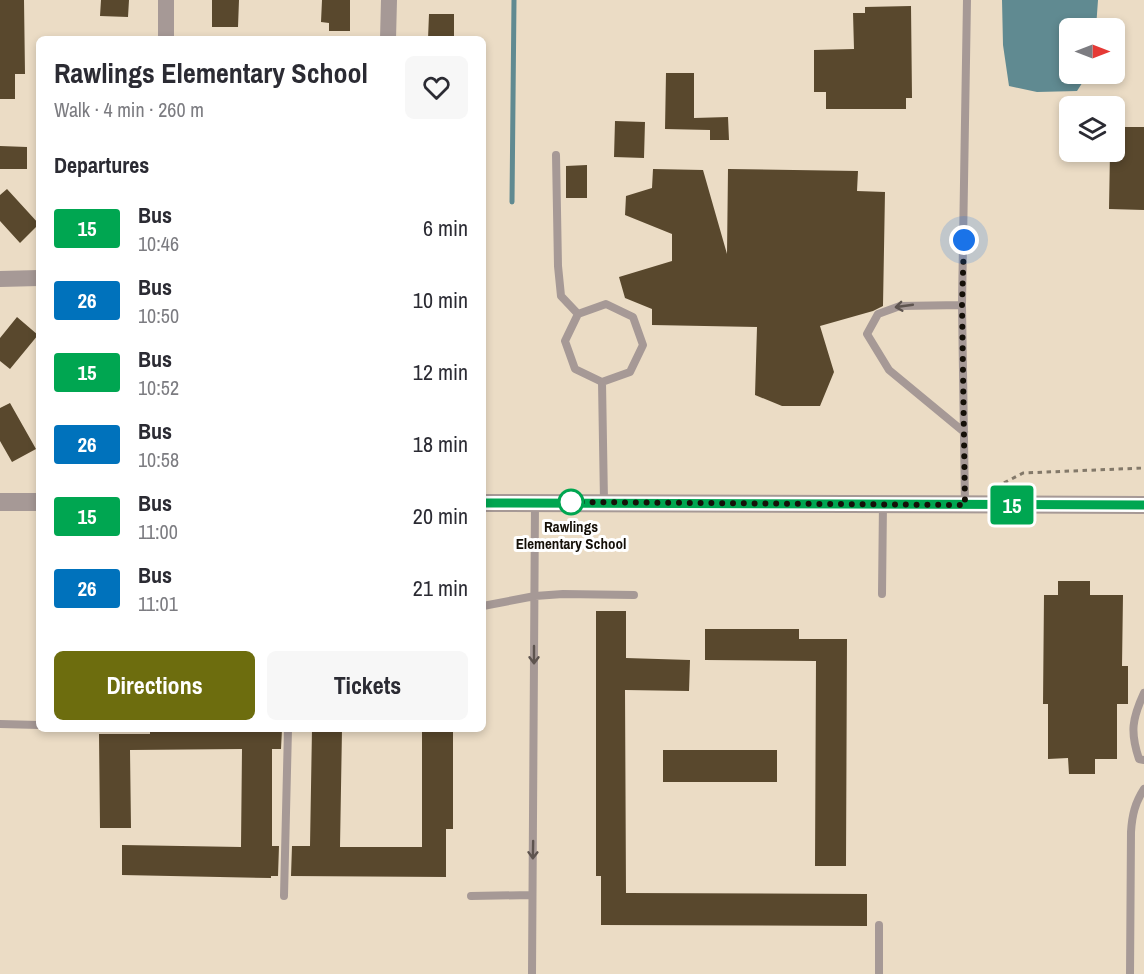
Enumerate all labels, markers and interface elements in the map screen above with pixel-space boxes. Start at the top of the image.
north arrow [1059,18,1125,84]
map controls [1059,18,1125,162]
text: Rawlings Elementary School [54,54,368,92]
button: heart [405,56,468,119]
text: Walk · 4 min · 260 m [54,96,204,123]
button: layers [1059,96,1125,162]
text: Departures [54,150,149,180]
text: Bus [138,200,172,230]
text: 6 min [423,213,468,243]
text: 15 [77,214,97,243]
your location [949,225,979,255]
text: 10:46 [138,230,179,257]
text: Bus [138,272,172,302]
text: 10 min [413,285,468,315]
text: 26 [77,286,97,315]
one-way arrow [895,301,914,312]
text: 10:50 [138,302,179,329]
text: Bus [138,344,172,374]
text: 12 min [413,357,468,387]
text: 15 [77,358,97,387]
text: 10:52 [138,374,179,401]
text: Bus [138,416,172,446]
text: 18 min [413,429,468,459]
text: 26 [77,430,97,459]
text: 10:58 [138,446,179,473]
line badge: 15 [985,486,1039,524]
text: Bus [138,488,172,518]
marker: Rawlings Elementary School [558,489,584,515]
text: 15 [1002,491,1022,520]
text: 20 min [413,501,468,531]
text: 15 [77,502,97,531]
place label: Rawlings Elementary School [516,516,626,554]
text: 11:00 [138,518,178,545]
text: Bus [138,560,172,590]
text: 21 min [413,573,468,603]
text: 26 [77,574,97,603]
text: 11:01 [138,590,178,617]
one-way arrow [528,644,540,664]
button: Directions [54,651,255,720]
button: Tickets [267,651,468,720]
one-way arrow [527,839,539,859]

